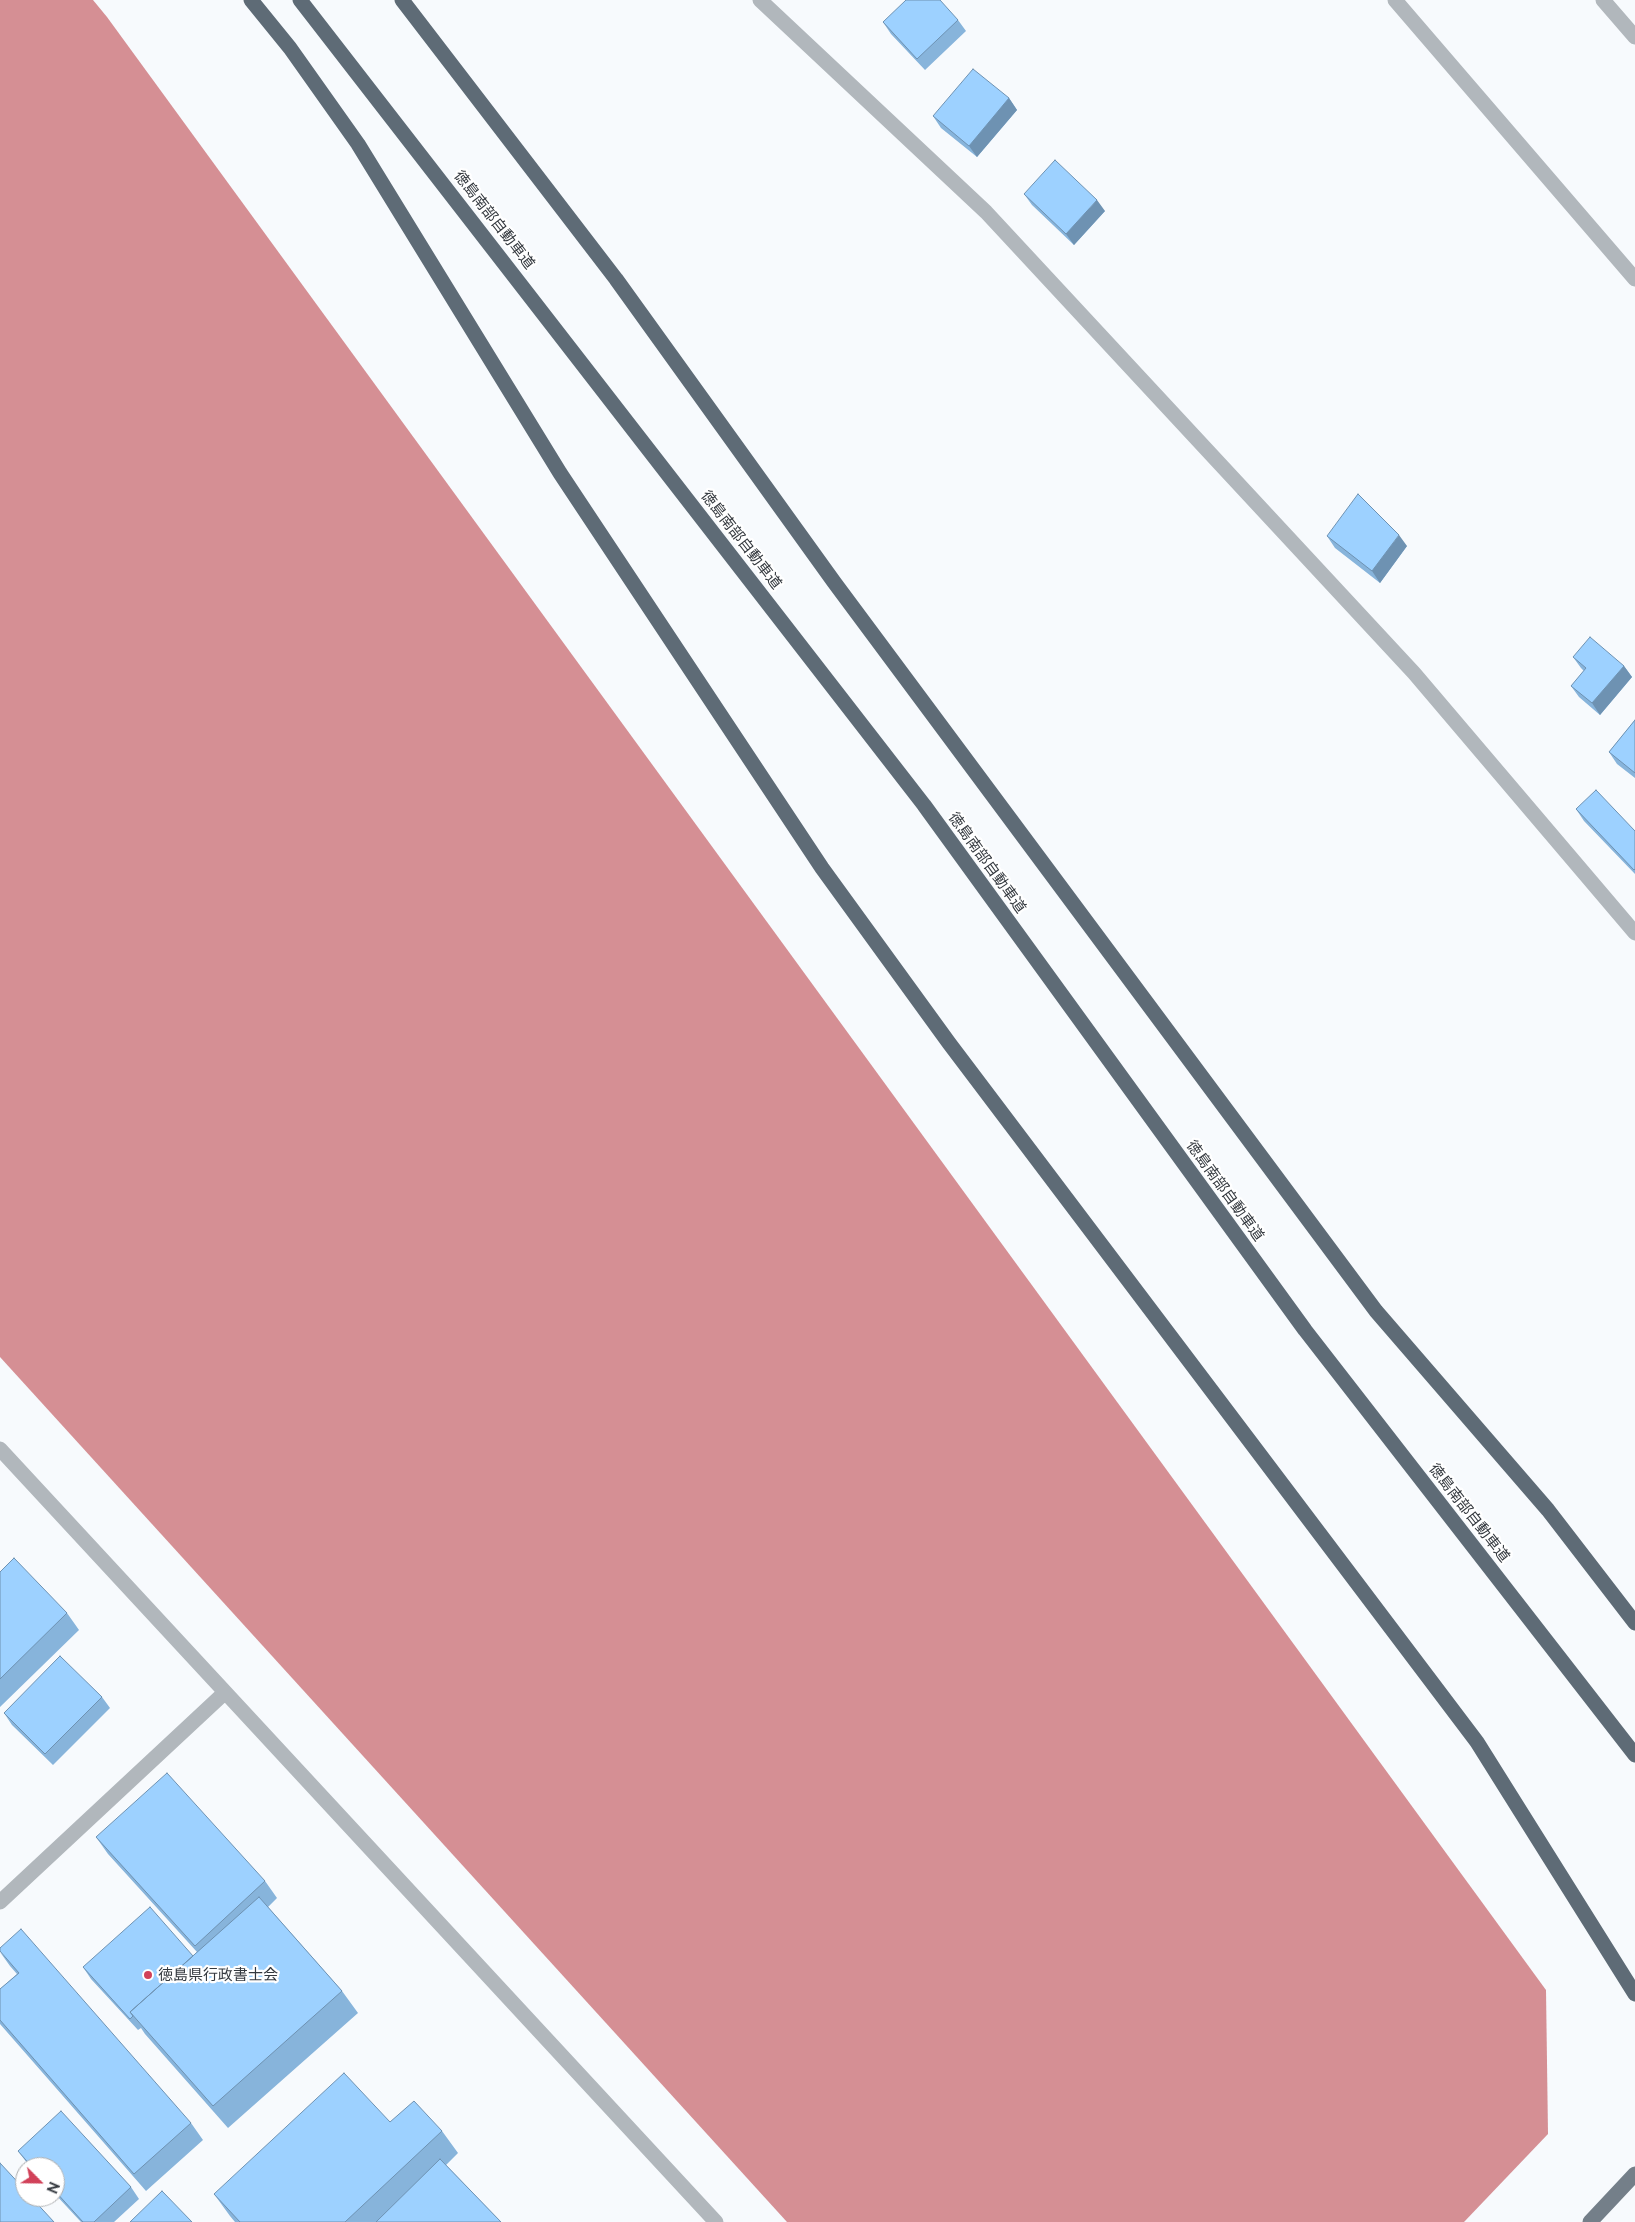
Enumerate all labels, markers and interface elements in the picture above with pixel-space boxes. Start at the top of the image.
street label: 徳島南部自動車道 [450,167,538,273]
street label: 徳島南部自動車道 [697,487,785,593]
street label: 徳島南部自動車道 [944,809,1030,917]
street label: 徳島南部自動車道 [1182,1137,1268,1245]
street label: 徳島南部自動車道 [1425,1460,1513,1566]
place label: 徳島県行政書士会 [158,1966,278,1984]
marker: 徳島県行政書士会 [142,1969,154,1981]
north arrow [15,2157,65,2207]
text: N [43,2179,62,2196]

